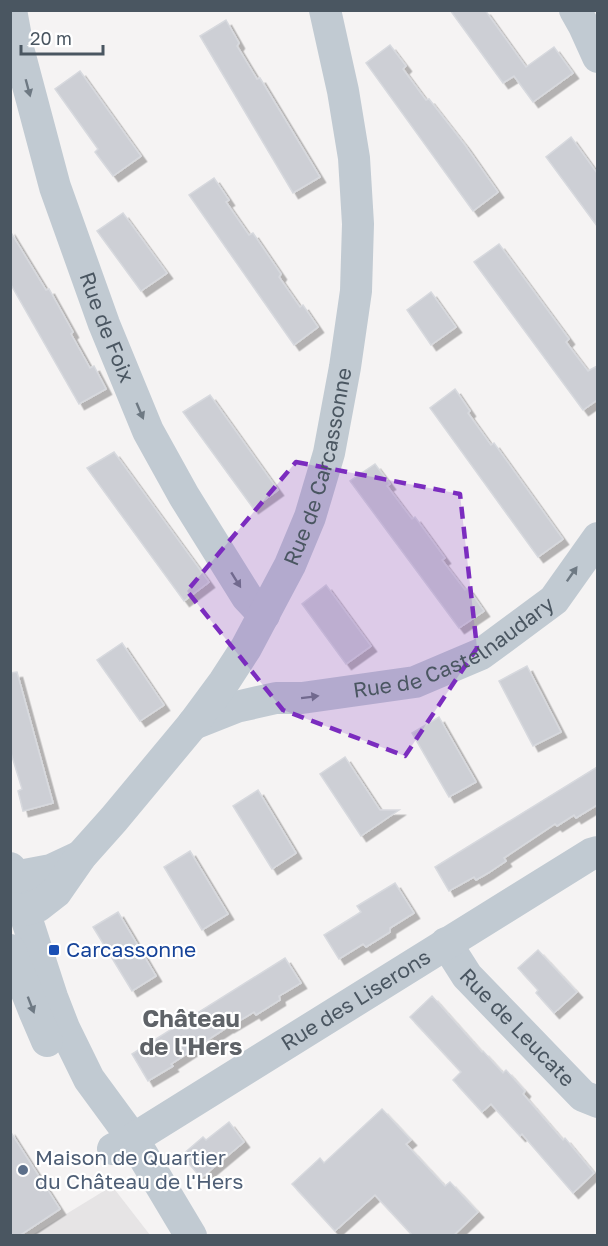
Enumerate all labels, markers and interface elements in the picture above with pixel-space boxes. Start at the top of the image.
scale bar [21,18,104,56]
text: 20 m [30,27,72,49]
one-way arrow [24,79,33,97]
street label: Rue de Foix [74,268,141,387]
street label: Rue de Carcassonne [277,365,357,569]
one-way arrow [136,402,145,420]
one-way arrow [566,567,578,583]
one-way arrow [231,572,242,588]
street label: Rue de Castelnaudary [351,590,559,703]
one-way arrow [301,692,320,702]
place label: Carcassonne [66,936,196,962]
marker: Carcassonne [47,943,61,957]
street label: Rue des Liserons [276,943,435,1056]
street label: Rue de Leucate [455,962,581,1092]
one-way arrow [27,996,37,1014]
district label: Château de l'Hers [139,1003,243,1060]
place label: Maison de Quartier du Château de l'Hers [35,1144,243,1194]
marker: Maison de Quartier du Château de l'Hers [16,1163,30,1177]

